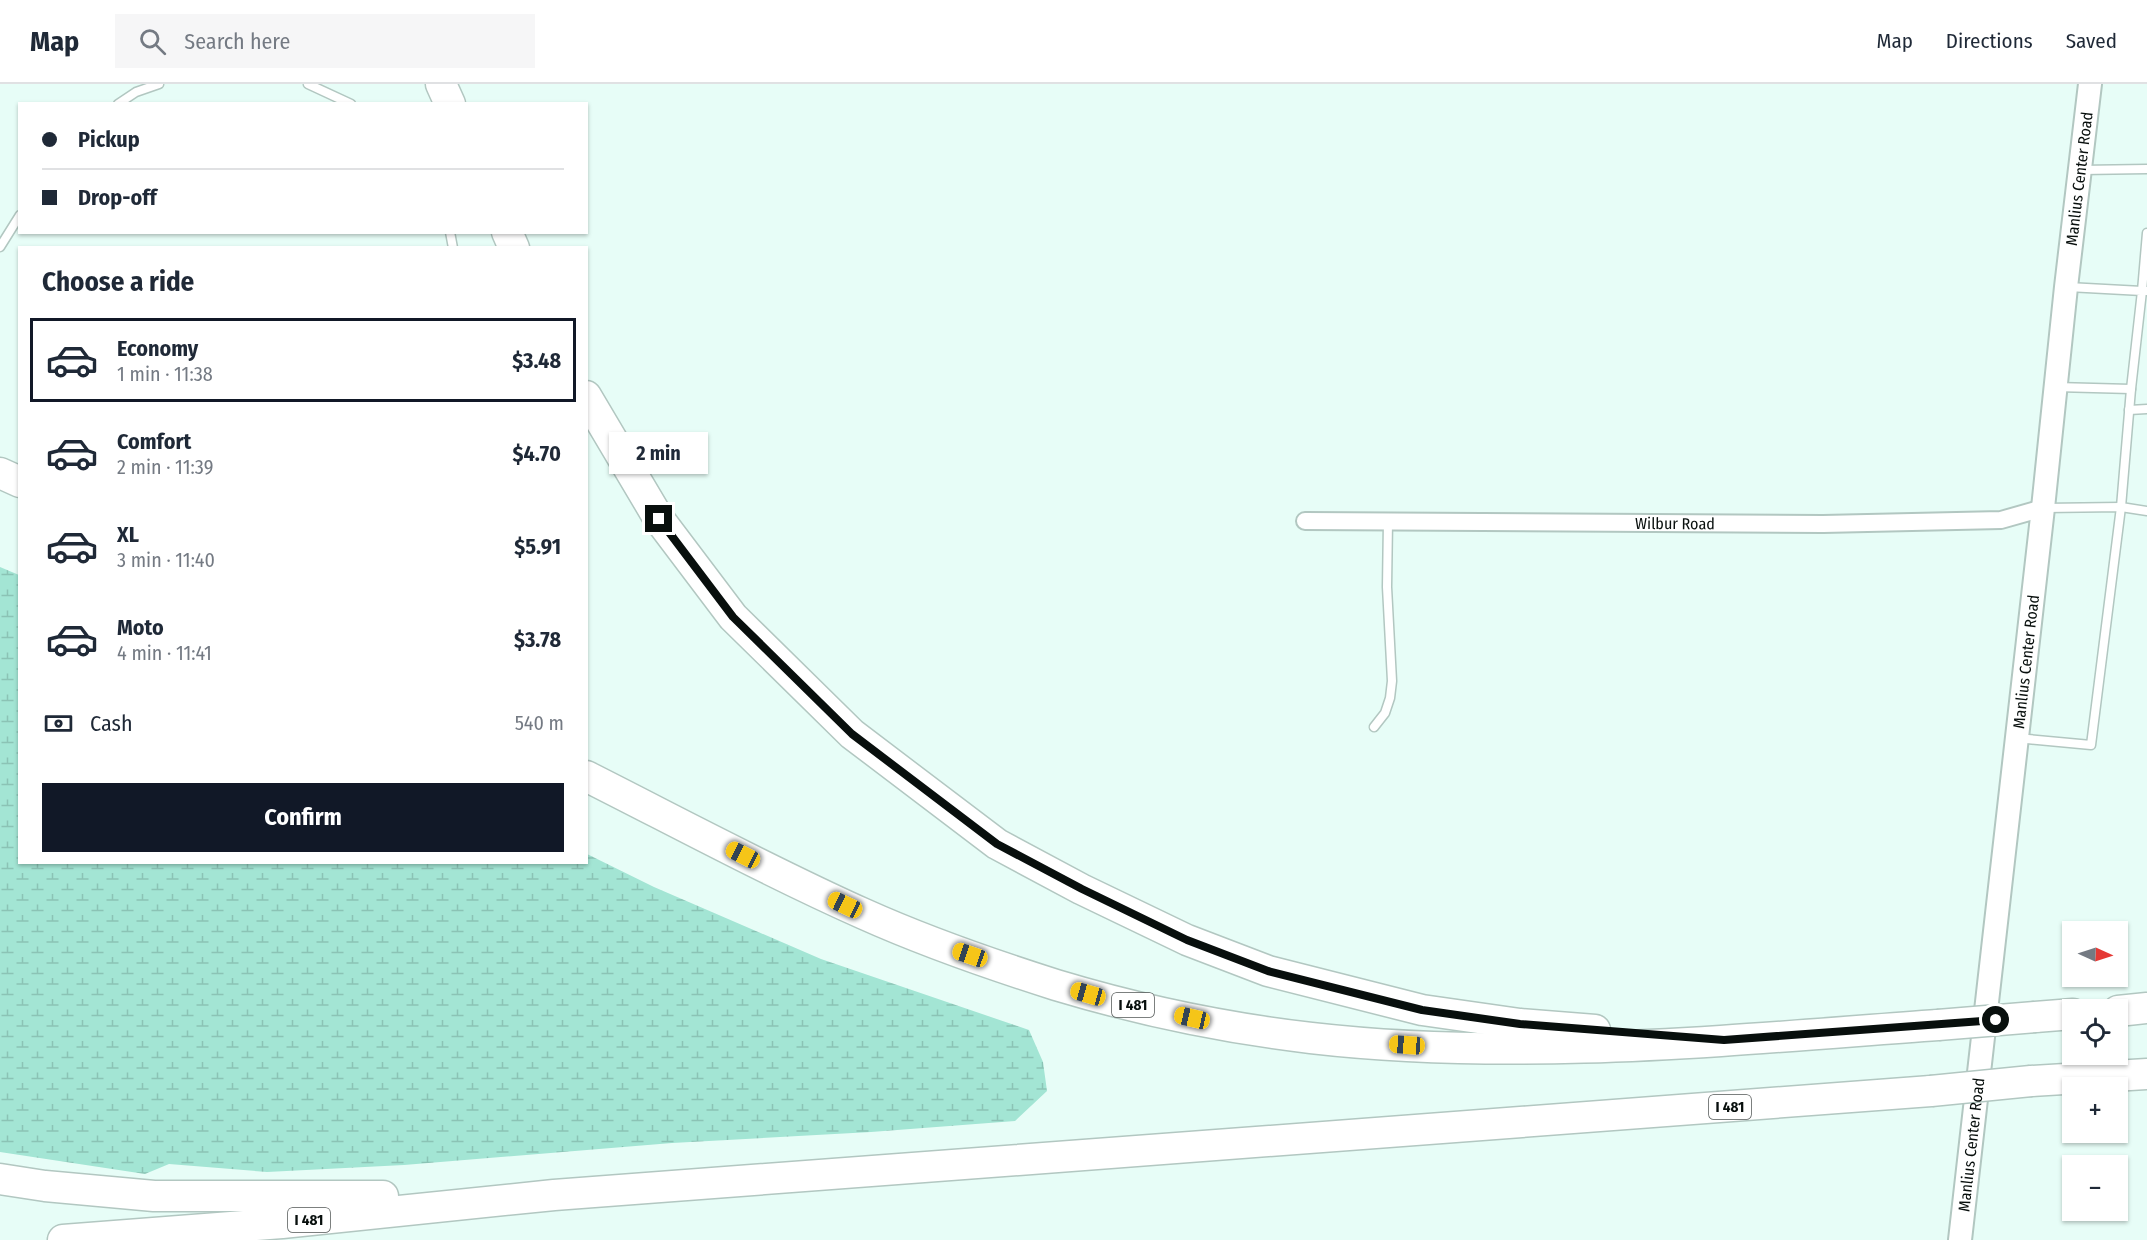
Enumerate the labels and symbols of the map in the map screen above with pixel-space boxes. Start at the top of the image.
street label: Manlius Center Road [2061,111,2096,247]
callout: 2 min [610,432,708,474]
route end [645,505,672,532]
street label: Wilbur Road [1635,513,1715,533]
street label: Manlius Center Road [2009,594,2043,730]
car [723,839,763,871]
car [825,889,865,921]
north arrow [2062,921,2128,987]
car [950,941,990,969]
car [1068,980,1108,1008]
road number: I 481 [1112,993,1154,1017]
car [1172,1005,1212,1031]
route start [1982,1006,2009,1033]
car [1388,1035,1426,1055]
street label: Manlius Center Road [1954,1077,1988,1213]
road number: I 481 [1709,1095,1751,1119]
road number: I 481 [288,1208,330,1232]

